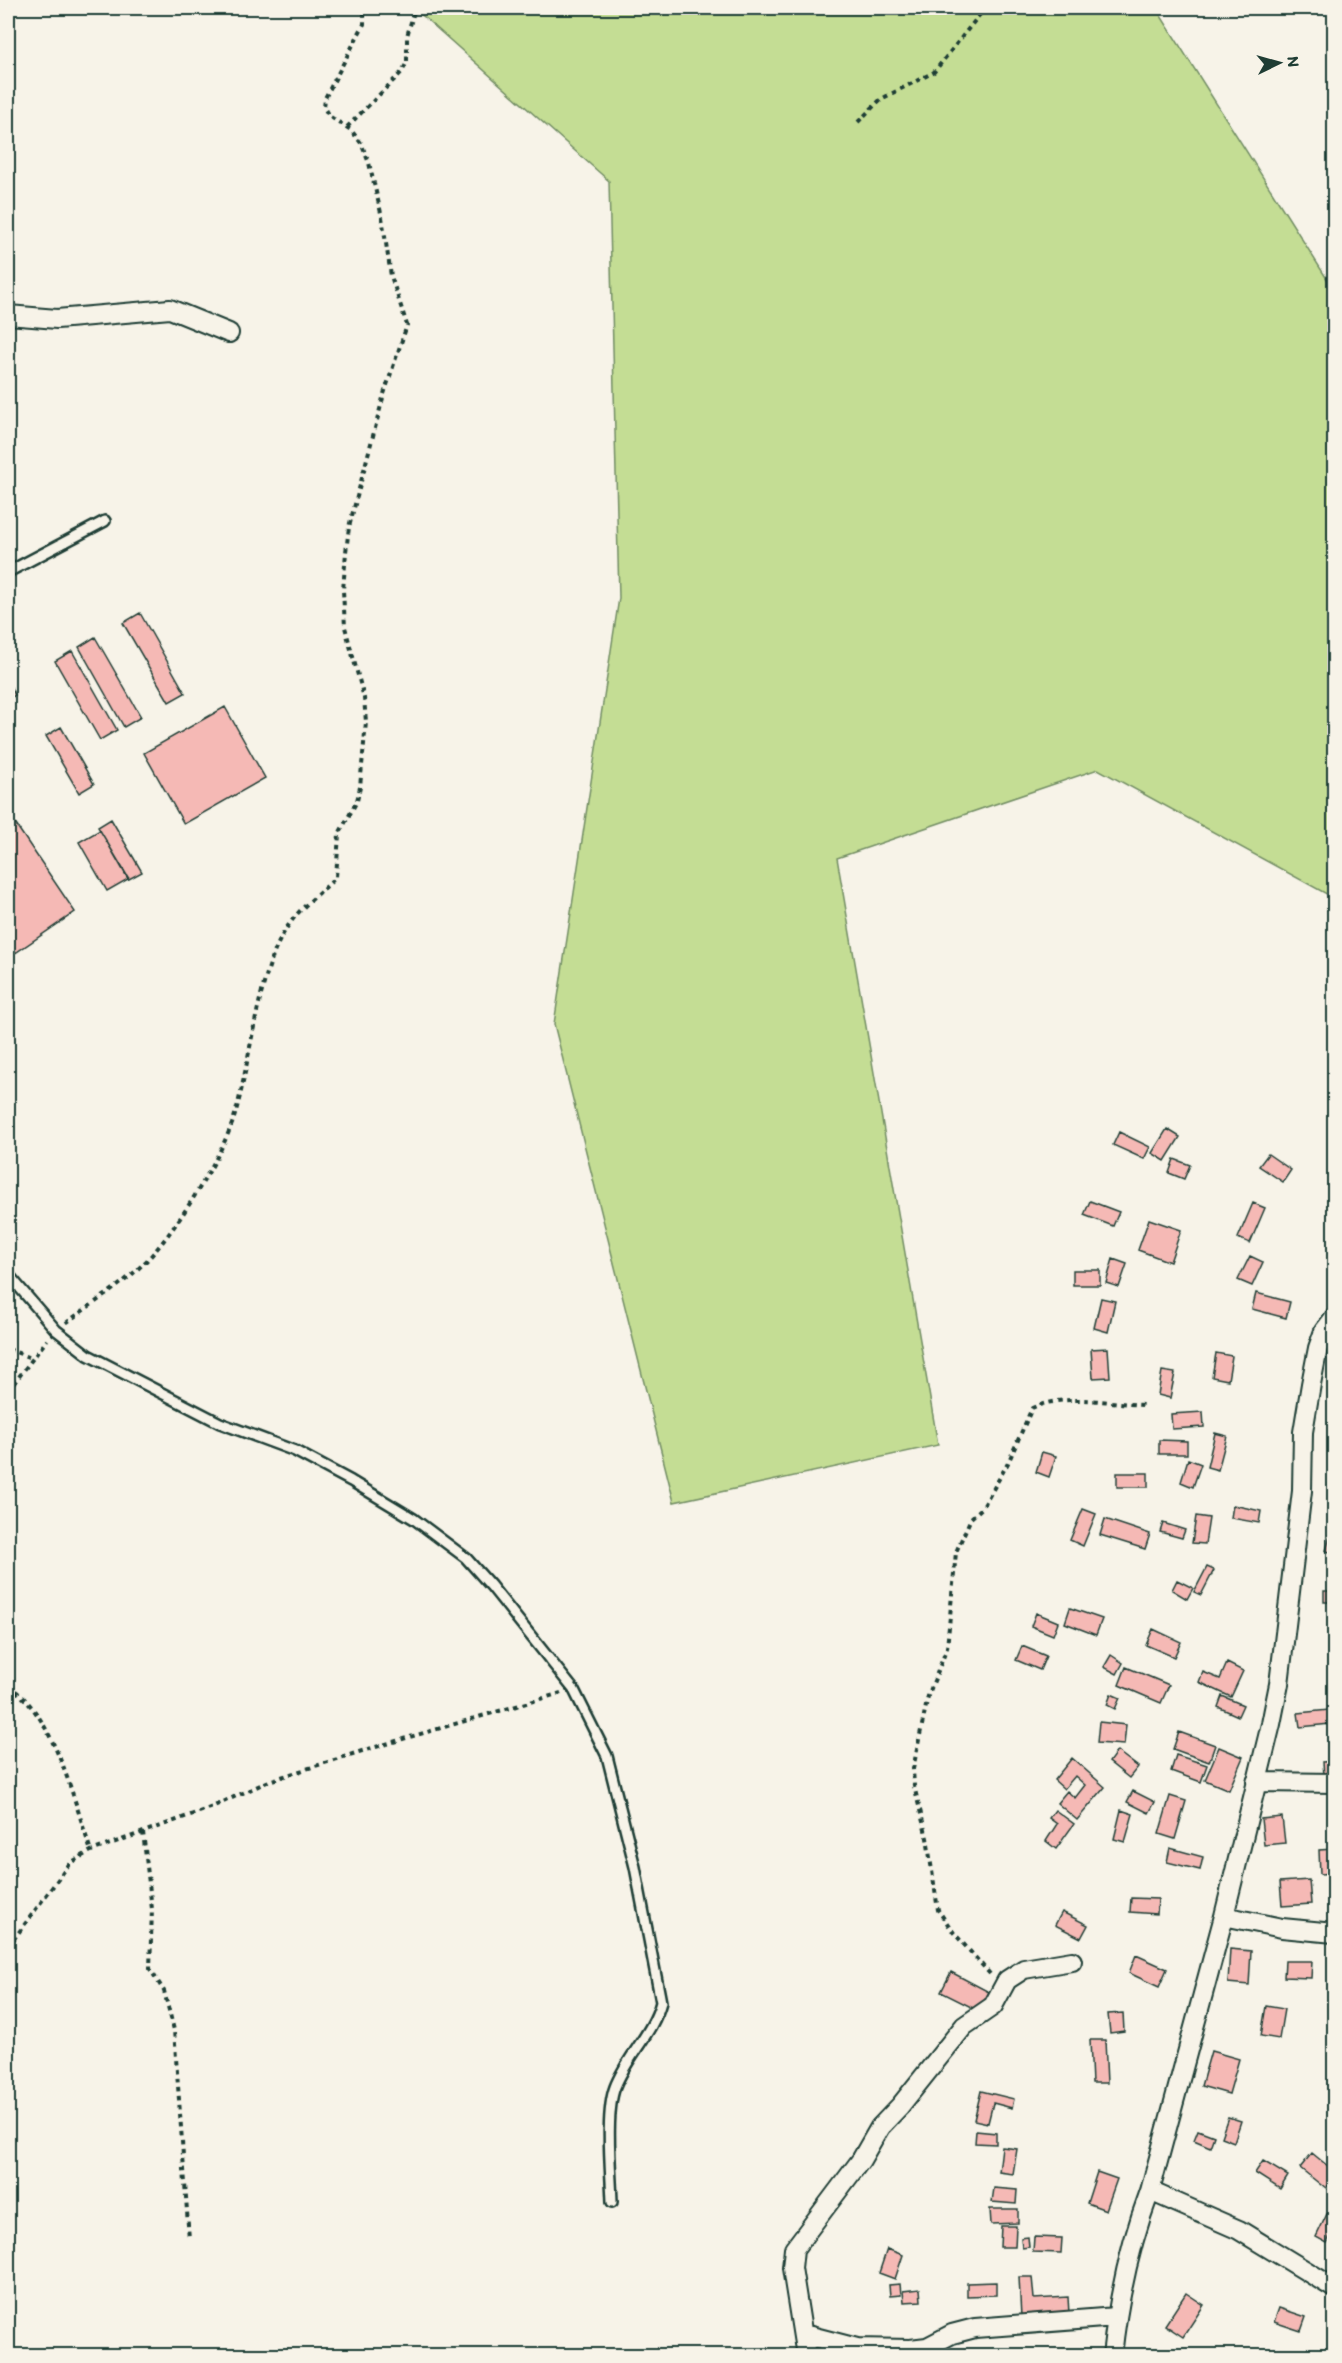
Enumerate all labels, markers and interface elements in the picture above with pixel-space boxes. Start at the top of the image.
north arrow [1249,33,1309,93]
text: N [1284,56,1303,68]

